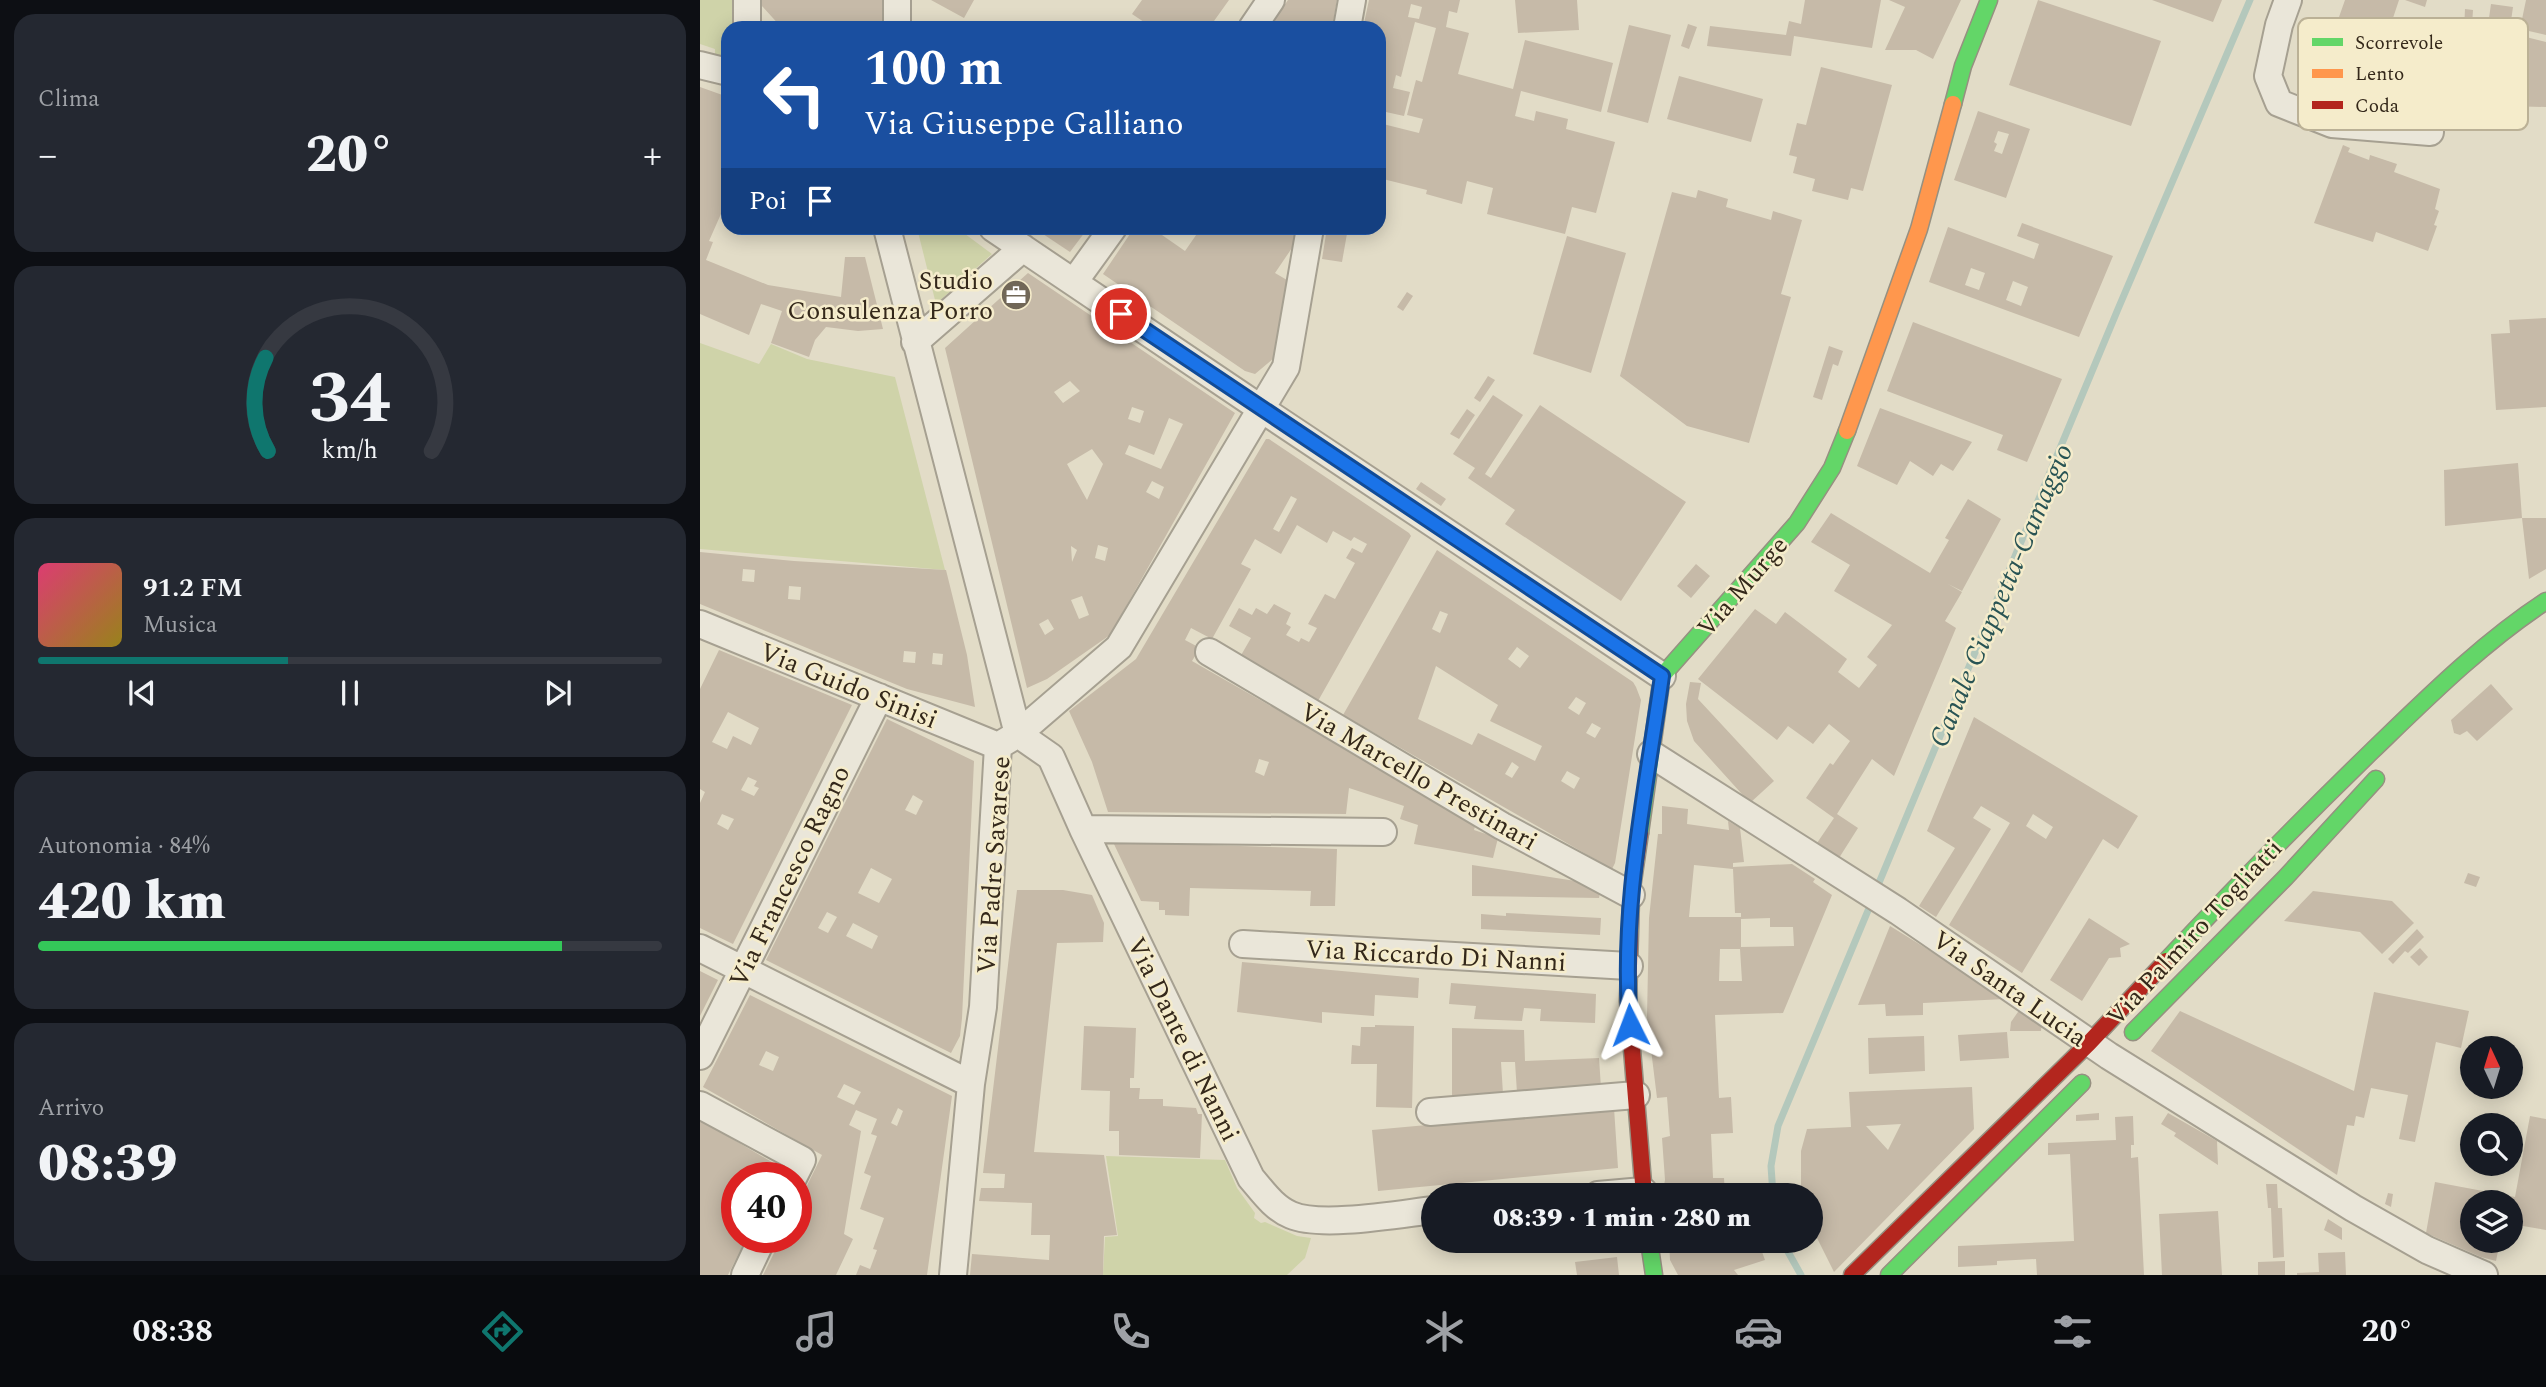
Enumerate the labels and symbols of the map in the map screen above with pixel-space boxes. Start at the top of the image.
legend [2298,18,2528,130]
text: Scorrevole [2355,29,2443,58]
text: Lento [2355,60,2404,89]
text: Coda [2355,92,2400,121]
place label: Studio Consulenza Porro [787,261,993,331]
office icon: Studio Consulenza Porro [999,278,1033,312]
pin [1091,284,1151,344]
water label: Canale Ciappetta-Camaggio [1918,437,2085,754]
street label: Via Murge [1687,527,1798,646]
street label: Via Guido Sinisi [754,632,944,740]
street label: Via Marcello Prestinari [1292,692,1545,861]
street label: Via Padre Savarese [966,755,1022,975]
street label: Via Francesco Ragno [719,759,861,994]
street label: Via Palmiro Togliatti [2097,830,2292,1035]
street label: Via Santa Lucia [1924,920,2095,1057]
street label: Via Riccardo Di Nanni [1304,929,1567,983]
street label: Via Dante di Nanni [1116,930,1250,1149]
position arrow [1593,988,1667,1062]
north arrow [2460,1036,2524,1099]
speed limit sign: 40 [721,1162,812,1253]

